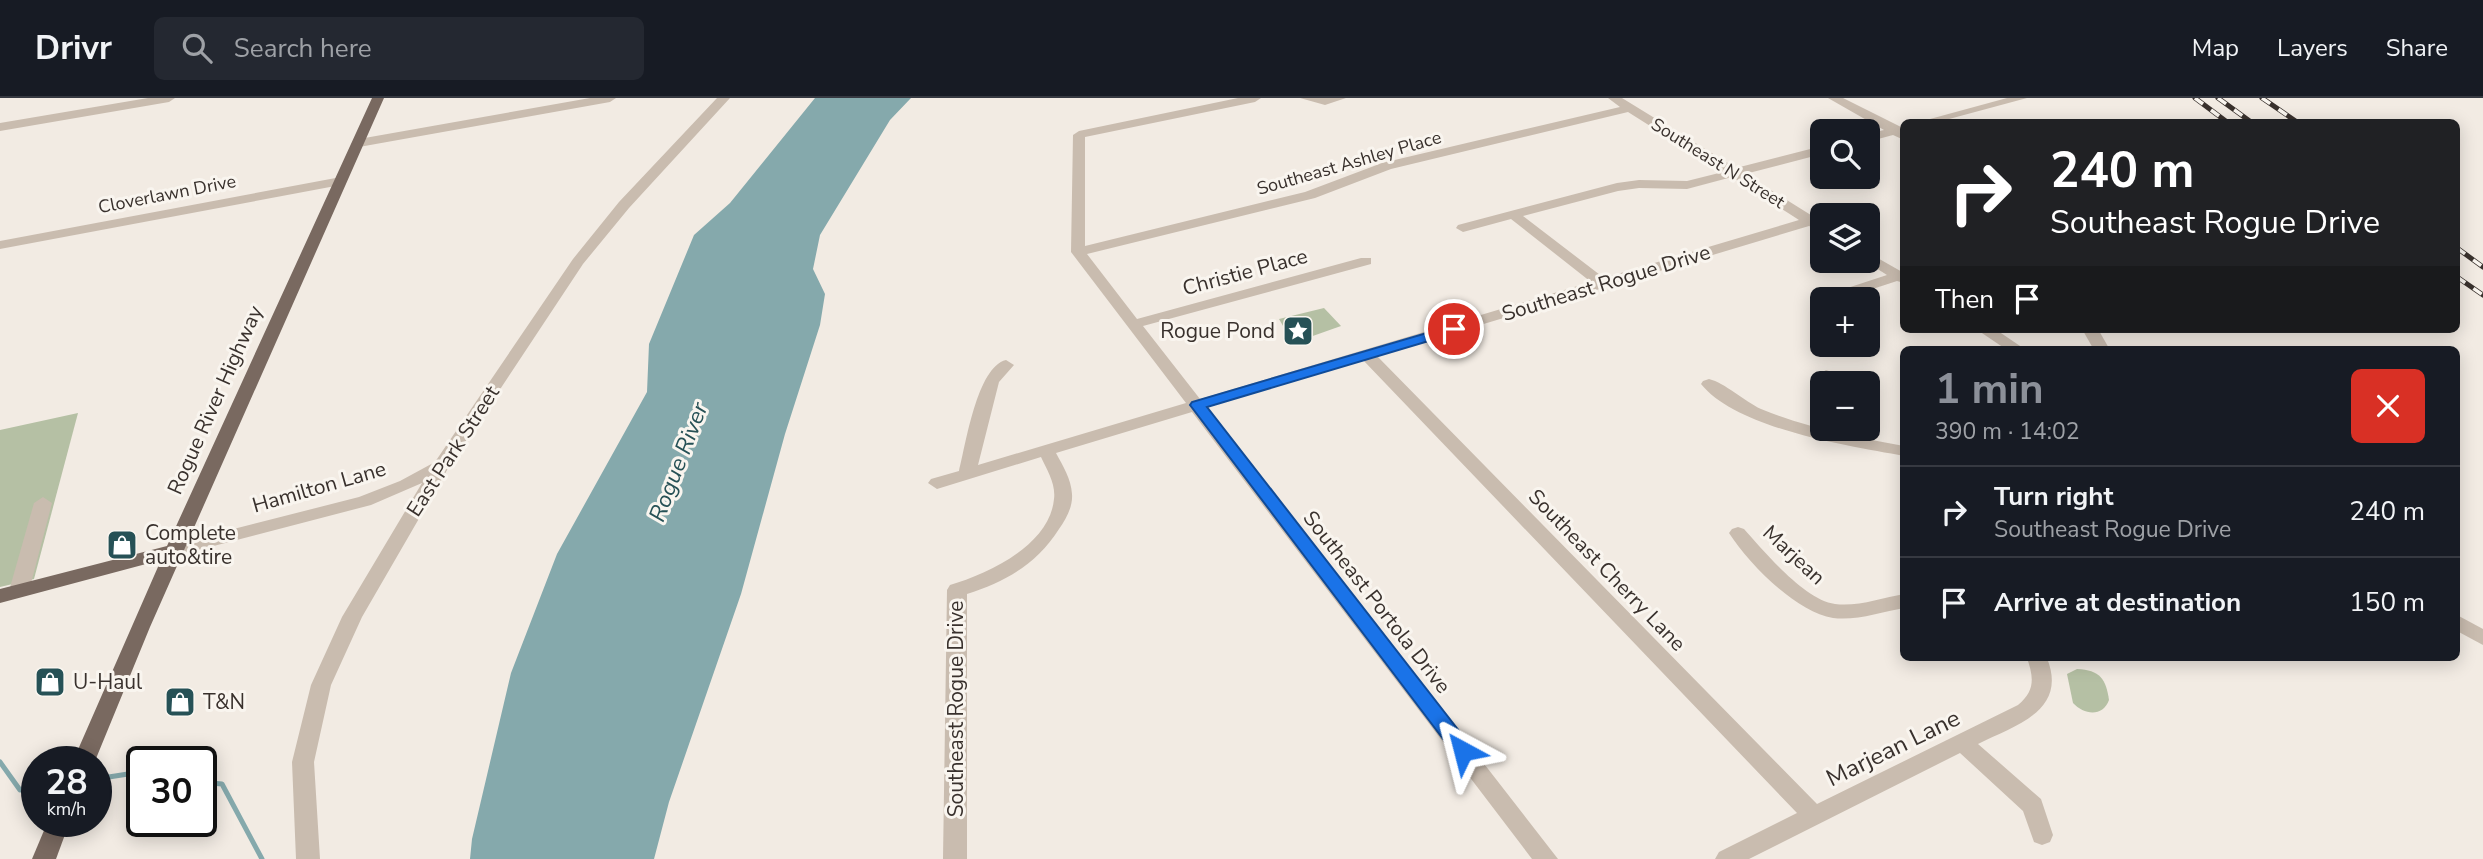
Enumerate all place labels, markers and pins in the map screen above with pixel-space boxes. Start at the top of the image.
pin [1424,299,1484,359]
place icon: Rogue Pond [1281,314,1315,348]
place label: Rogue Pond [1160,317,1275,345]
place label: Complete auto&tire [145,519,236,571]
shop icon: Complete auto&tire [105,528,139,562]
shop icon: U-Haul [33,665,67,699]
place label: U-Haul [73,668,143,696]
shop icon: T&N [163,685,197,719]
place label: T&N [203,688,245,716]

